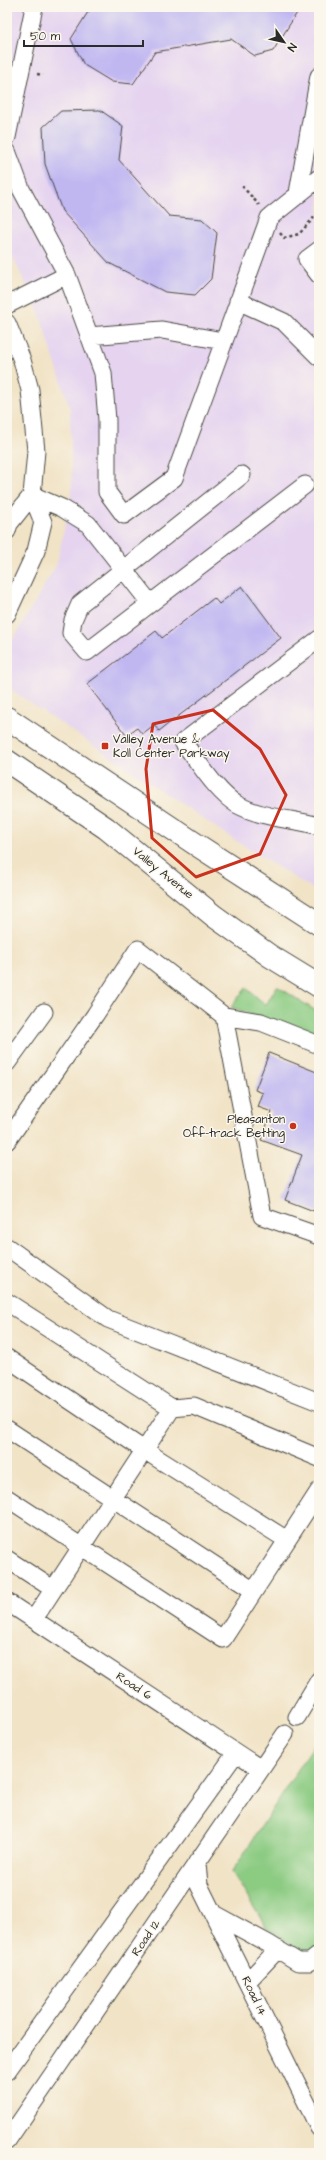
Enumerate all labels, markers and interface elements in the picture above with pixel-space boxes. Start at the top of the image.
scale bar [24,22,143,48]
north arrow [264,22,304,62]
text: 50 m [30,28,61,45]
text: N [284,40,300,54]
place label: Valley Avenue & Koll Center Parkway [113,731,230,763]
marker: Valley Avenue & Koll Center Parkway [100,741,110,751]
street label: Valley Avenue [128,843,198,904]
place label: Pleasanton Off-track Betting [183,1111,285,1143]
marker: Pleasanton Off-track Betting [288,1121,298,1131]
street label: Road 6 [113,1668,156,1704]
street label: Road 12 [128,1916,165,1960]
street label: Road 14 [237,1973,271,2019]

